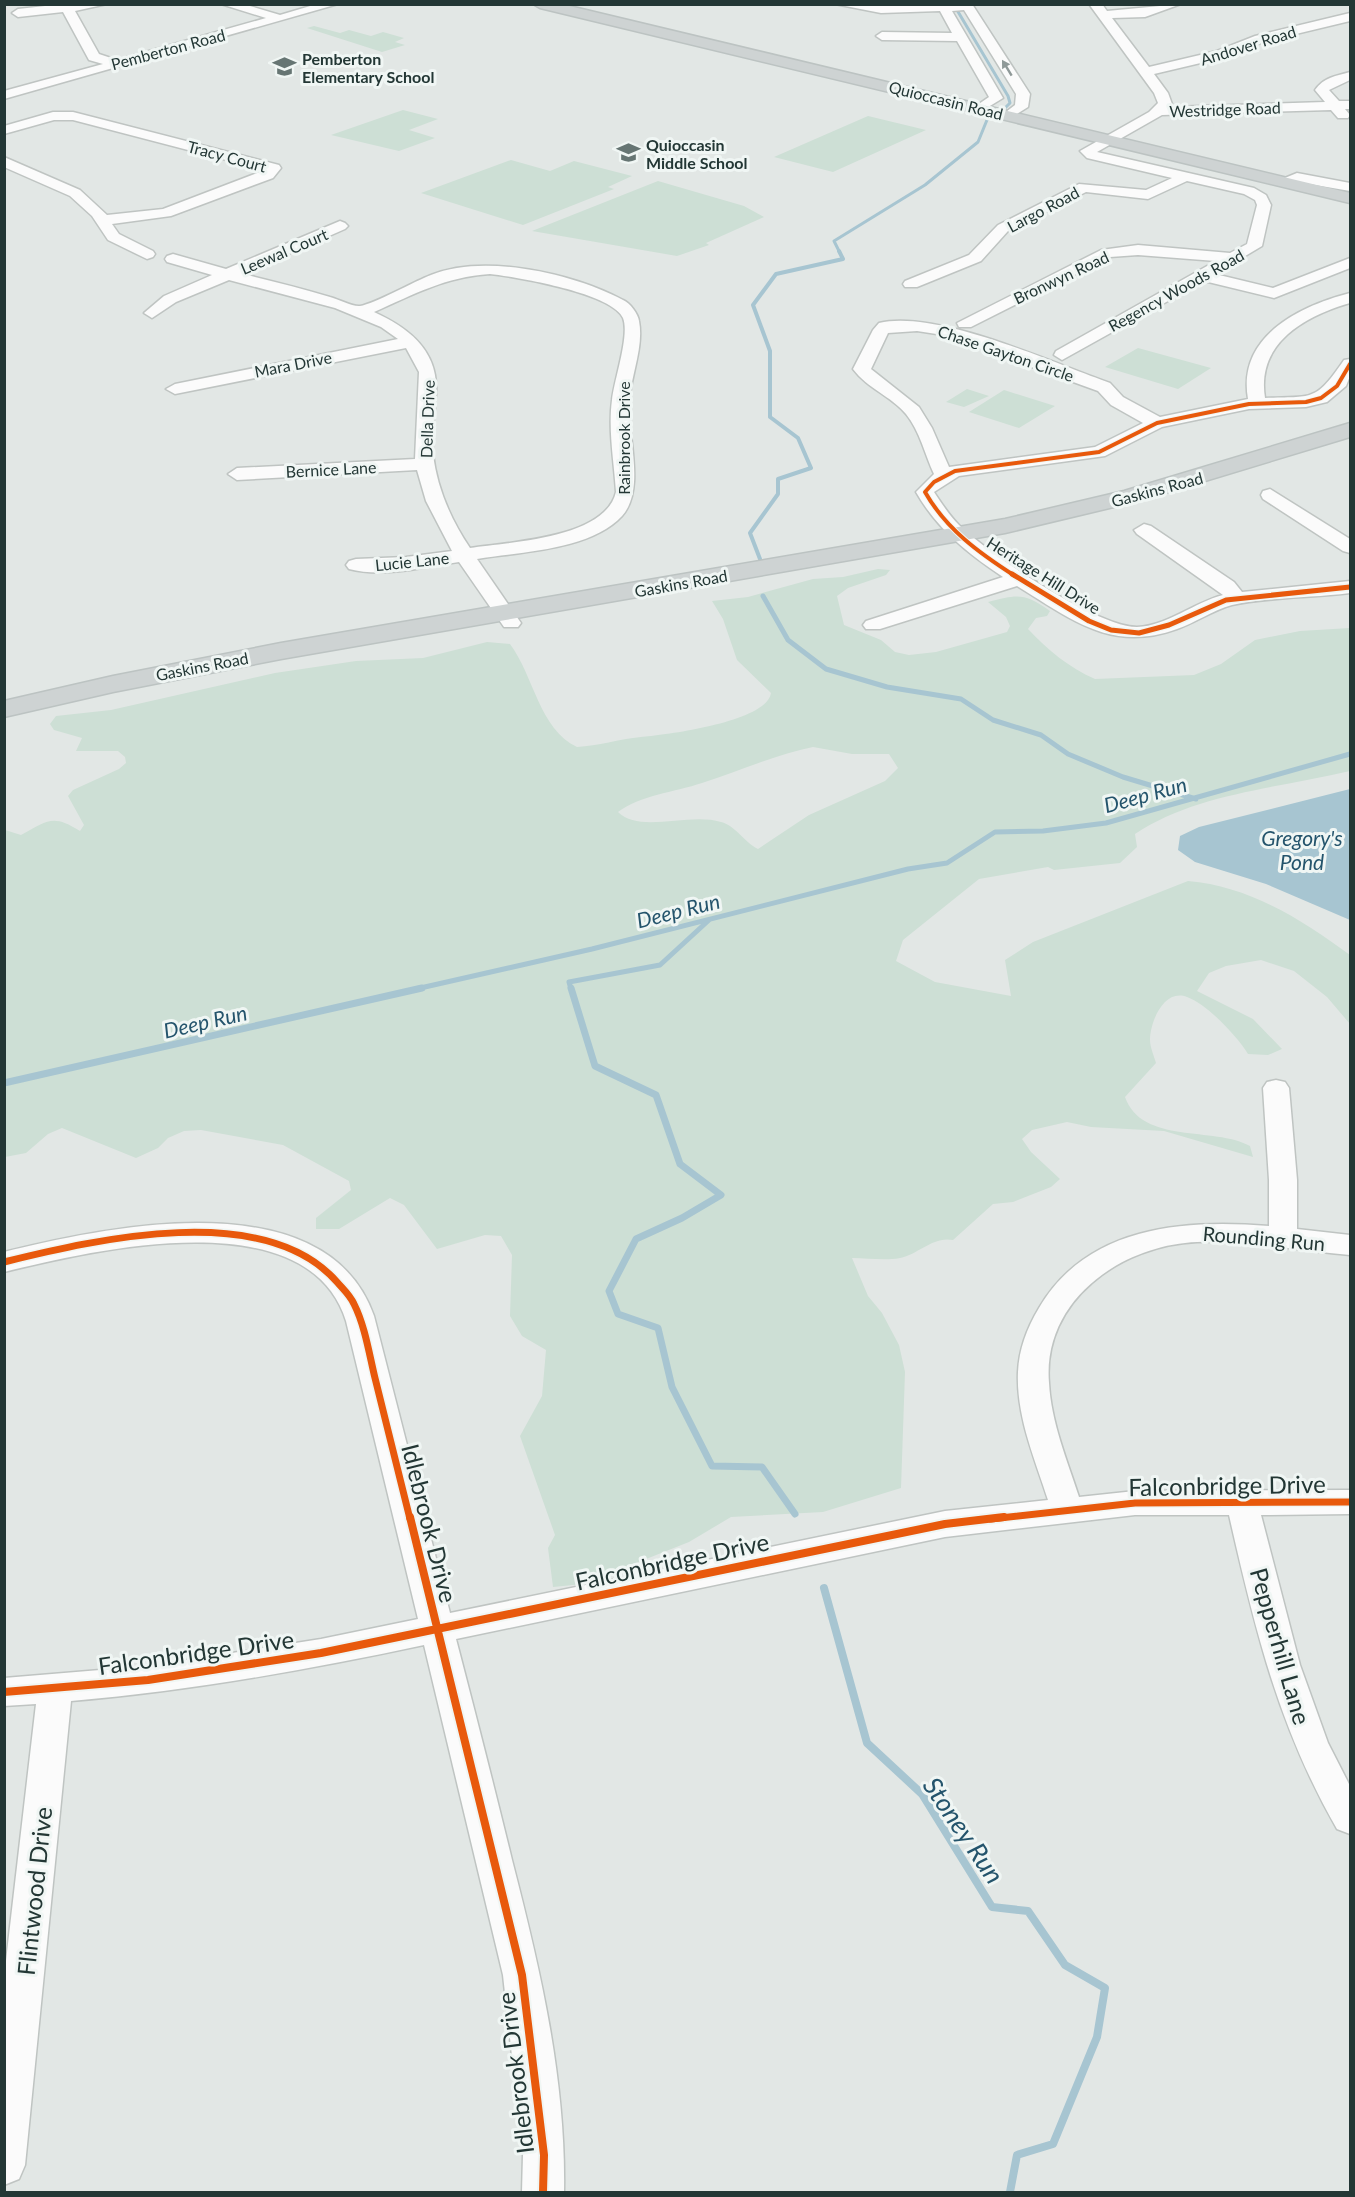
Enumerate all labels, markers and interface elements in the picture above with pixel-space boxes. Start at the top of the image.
street label: Andover Road [1198,21,1298,69]
street label: Pemberton Road [109,25,227,73]
place label: Pemberton Elementary School [302,49,434,86]
school or university icon: Pemberton Elementary School [271,54,297,80]
one-way arrow [1002,60,1013,77]
street label: Quioccasin Road [887,77,1005,123]
street label: Westridge Road [1169,98,1281,120]
place label: Quioccasin Middle School [646,135,748,172]
street label: Tracy Court [185,136,269,176]
school or university icon: Quioccasin Middle School [615,140,641,166]
street label: Largo Road [1004,182,1082,236]
street label: Leewal Court [238,224,331,278]
street label: Regency Woods Road [1105,245,1247,335]
street label: Bronwyn Road [1010,247,1112,307]
street label: Chase Gayton Circle [936,321,1076,385]
street label: Mara Drive [253,347,333,381]
street label: Della Drive [416,380,438,458]
street label: Rainbrook Drive [614,381,633,495]
street label: Bernice Lane [285,457,377,481]
street label: Gaskins Road [1109,468,1205,510]
street label: Heritage Hill Drive [984,532,1104,618]
street label: Lucie Lane [374,548,450,574]
street label: Gaskins Road [633,565,729,601]
street label: Gaskins Road [154,648,250,684]
water label: Deep Run [1101,771,1189,817]
water label: Gregory's Pond [1261,825,1343,874]
water label: Deep Run [634,888,722,932]
water label: Deep Run [161,999,249,1043]
street label: Rounding Run [1202,1221,1326,1255]
street label: Idlebrook Drive [396,1441,464,1605]
street label: Falconbridge Drive [1128,1469,1326,1501]
street label: Falconbridge Drive [572,1526,772,1596]
street label: Pepperhill Lane [1245,1564,1317,1728]
street label: Falconbridge Drive [96,1624,296,1680]
water label: Stoney Run [917,1771,1011,1889]
street label: Flintwood Drive [11,1805,57,1977]
street label: Idlebrook Drive [491,1991,539,2155]

